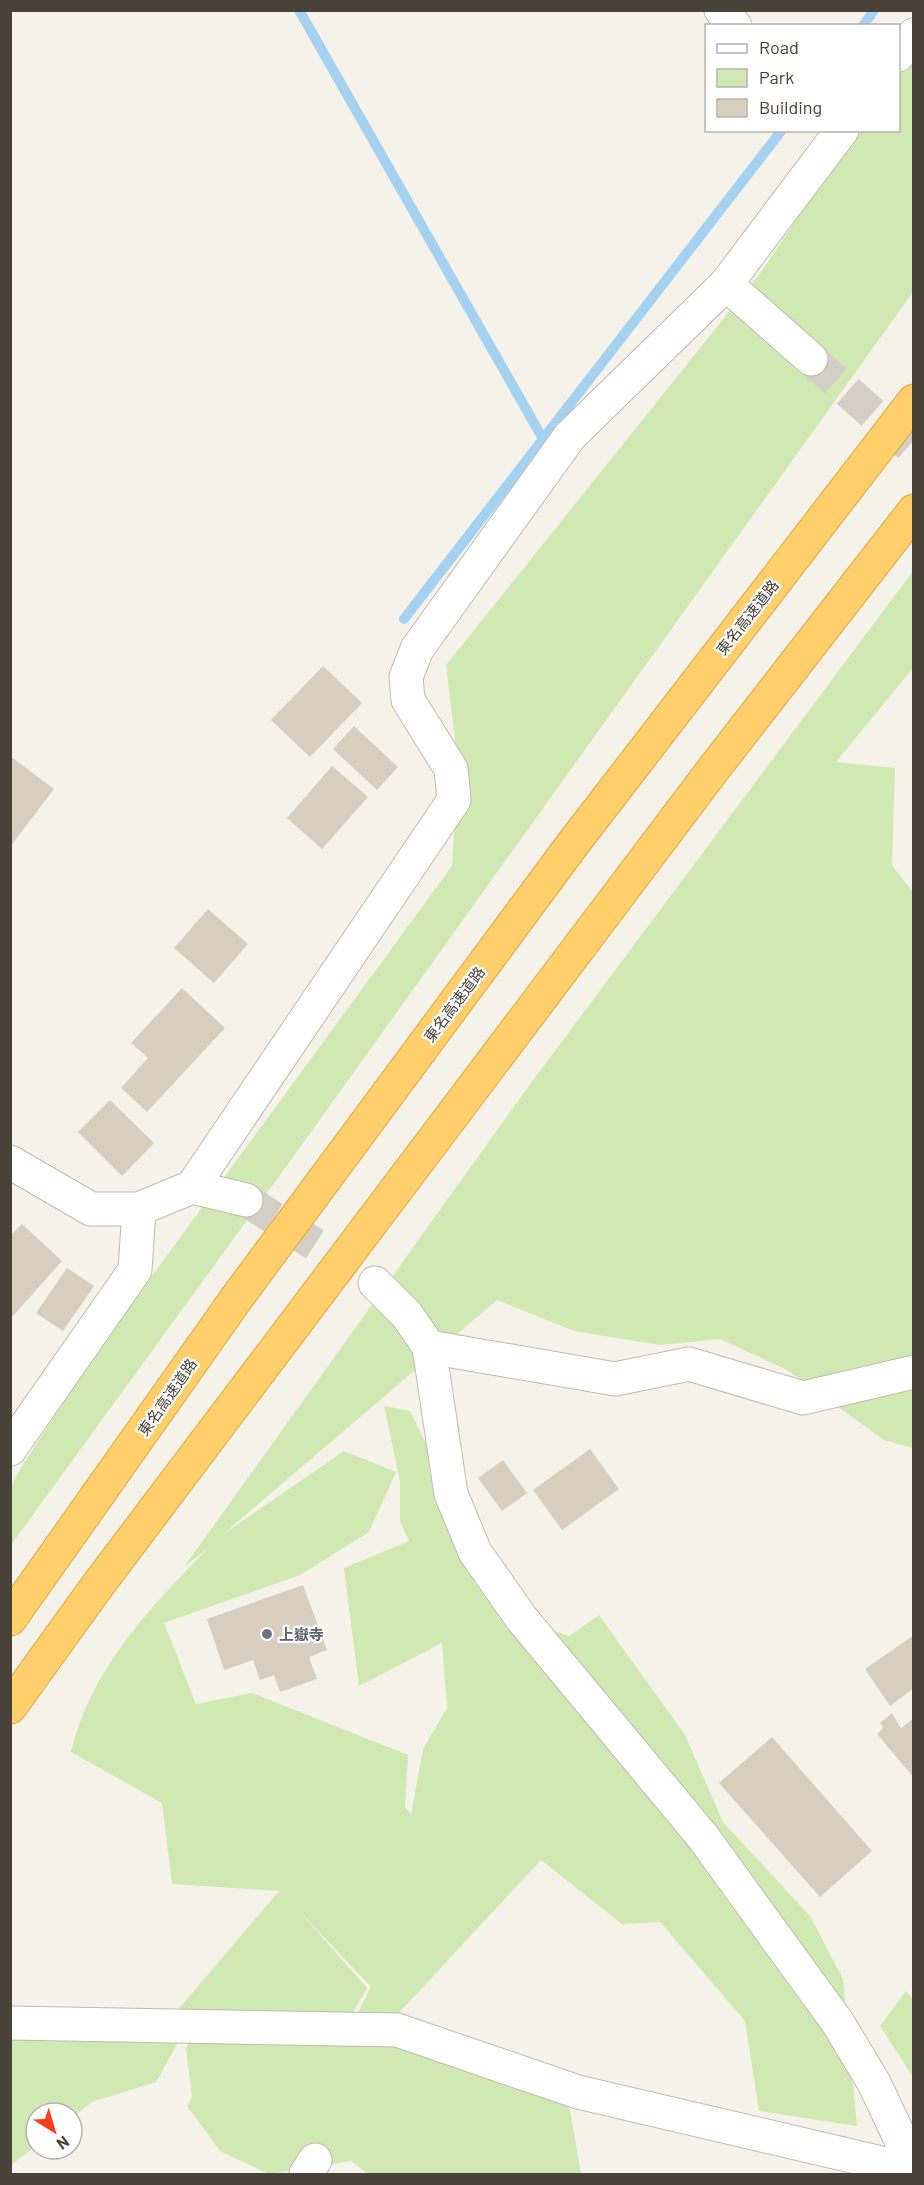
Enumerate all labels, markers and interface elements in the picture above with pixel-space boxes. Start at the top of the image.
legend [705,24,900,132]
text: Road [759,36,799,58]
text: Park [759,66,794,88]
text: Building [759,96,822,118]
street label: 東名高速道路 [712,576,782,658]
street label: 東名高速道路 [420,963,488,1045]
street label: 東名高速道路 [134,1355,200,1439]
place label: 上嶽寺 [279,1625,324,1643]
marker: 上嶽寺 [260,1627,274,1641]
north arrow [24,2101,84,2161]
text: N [53,2133,73,2154]

